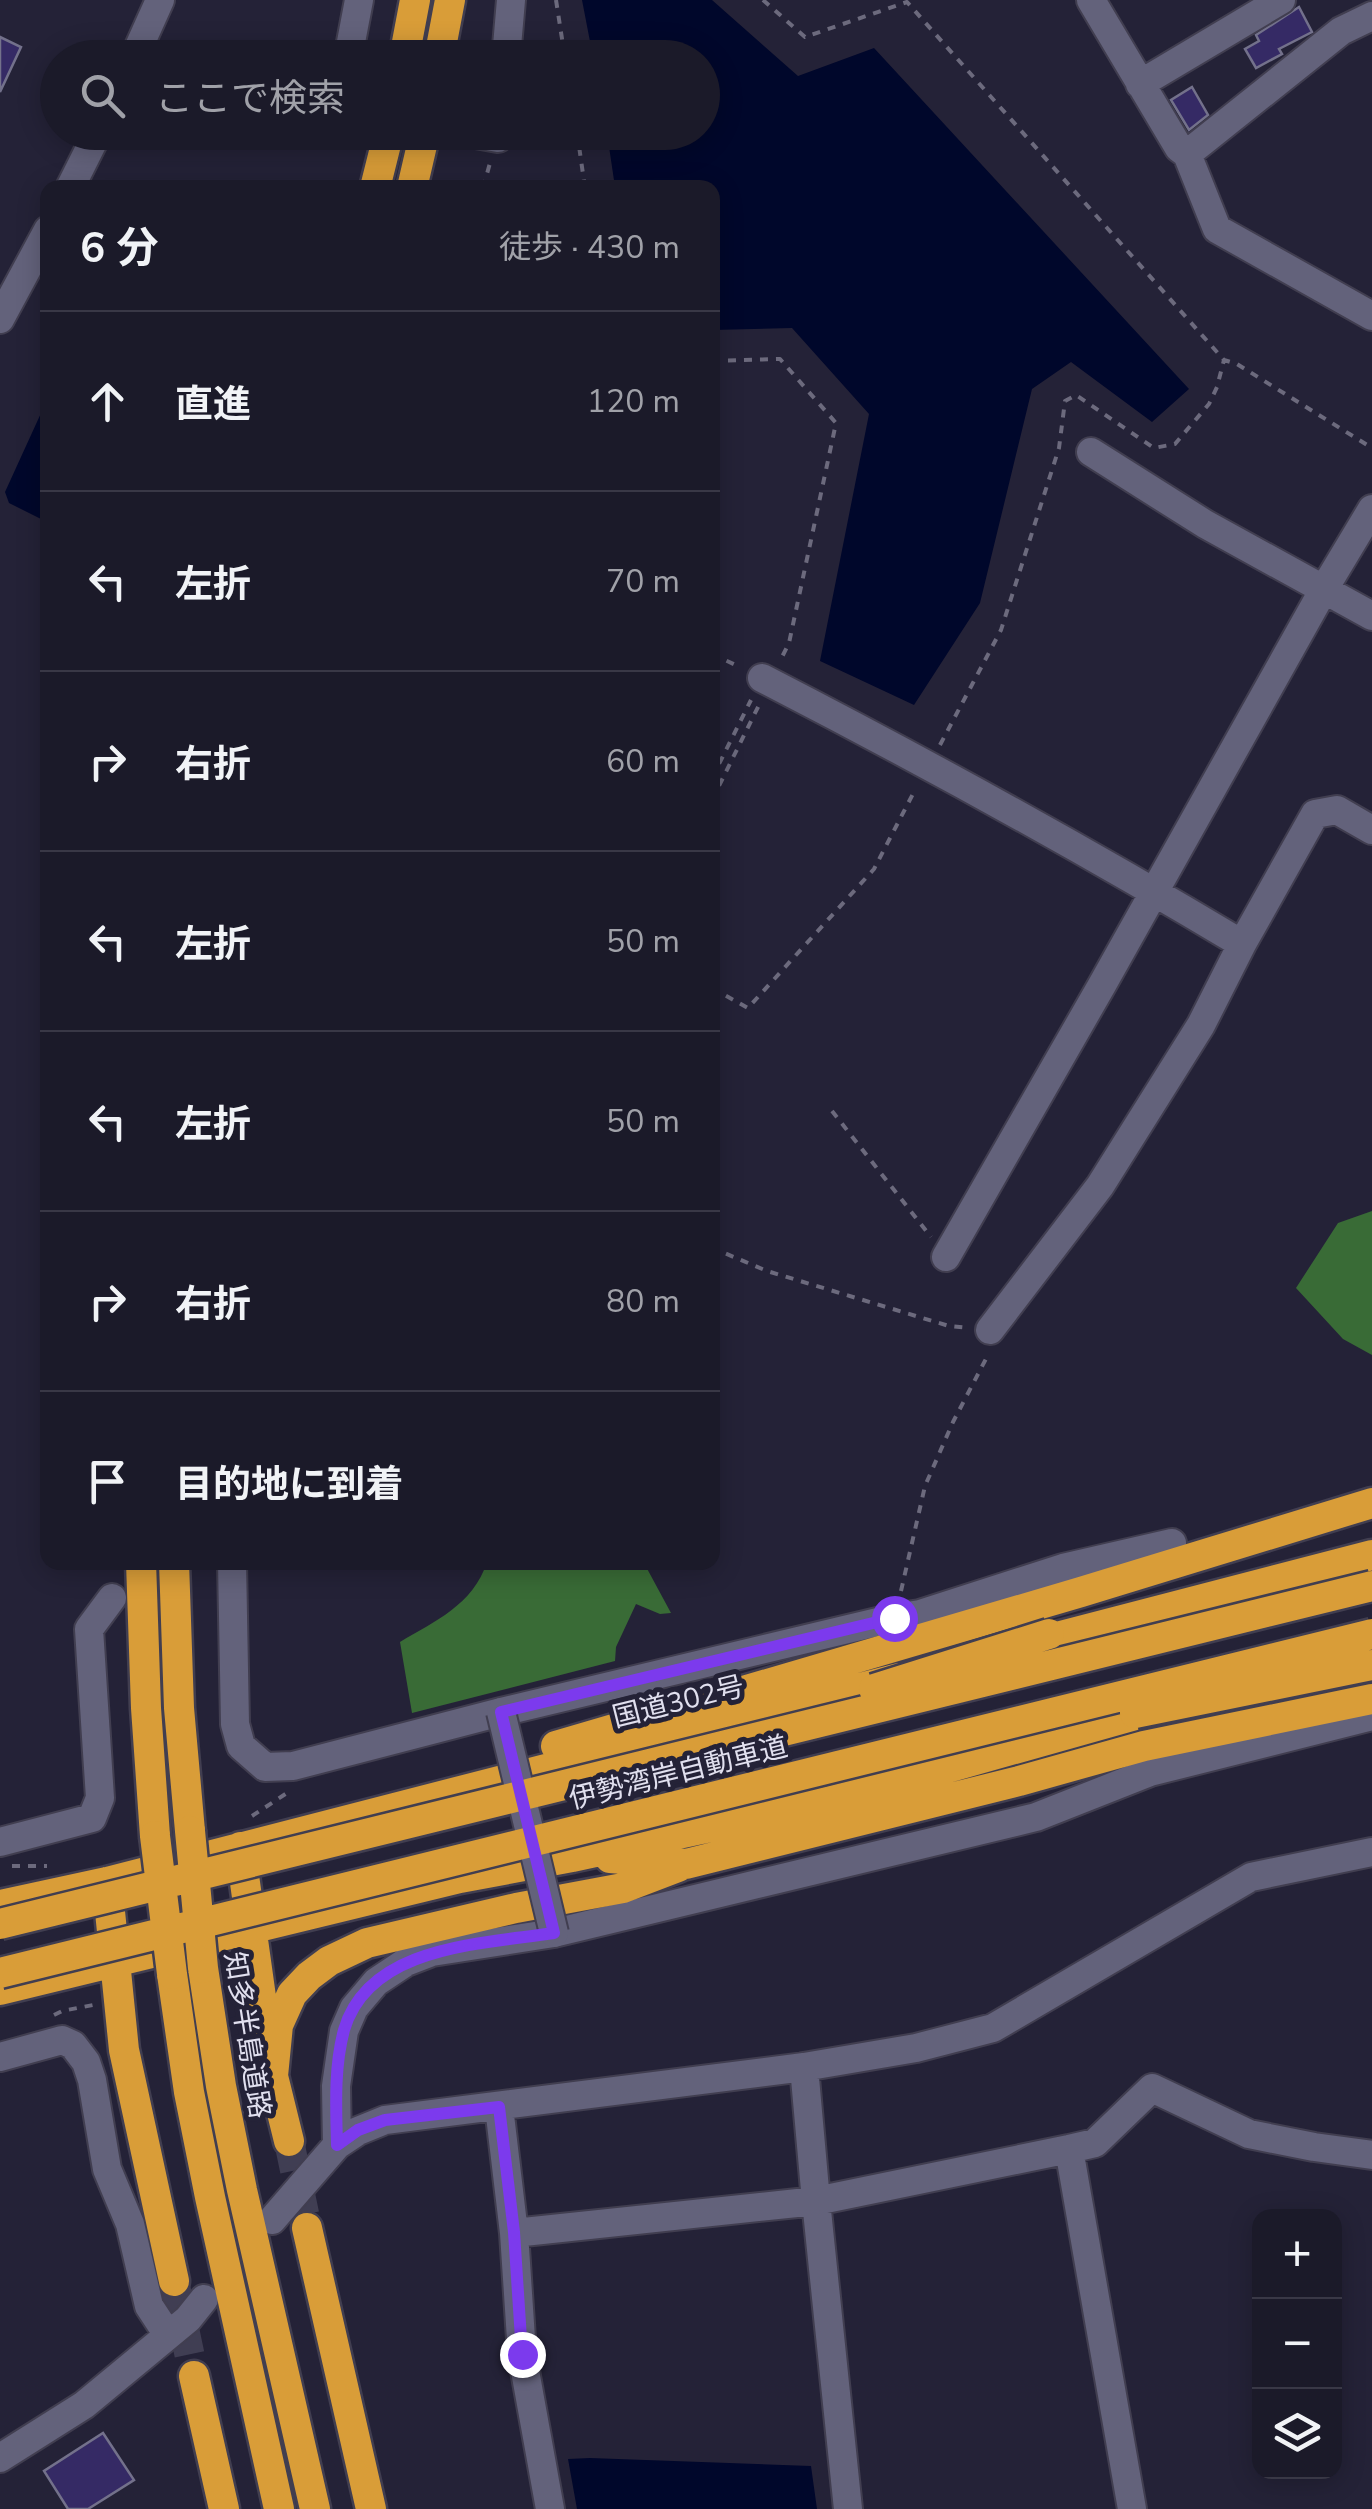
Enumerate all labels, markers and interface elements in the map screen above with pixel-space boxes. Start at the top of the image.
search box [40,40,720,150]
icon: search [75,68,130,123]
text: ここで検索 [155,73,345,124]
text: 6 分 [80,220,159,277]
text: 徒歩 · 430 m [499,226,680,269]
icon: ahead [80,374,135,429]
text: 直進 [175,379,251,430]
text: 120 m [587,380,680,423]
icon: left [80,554,135,609]
text: 左折 [175,559,251,610]
text: 70 m [606,560,680,603]
icon: right [80,734,135,789]
text: 右折 [175,739,251,790]
text: 60 m [606,740,680,783]
icon: left [80,914,135,969]
text: 左折 [175,919,251,970]
text: 50 m [606,920,680,963]
icon: left [80,1094,135,1149]
text: 左折 [175,1099,251,1150]
text: 50 m [606,1100,680,1143]
icon: right [80,1274,135,1329]
text: 右折 [175,1279,251,1330]
text: 80 m [606,1280,680,1323]
icon: arrive [80,1454,135,1509]
text: 目的地に到着 [175,1459,403,1510]
route start [872,1596,918,1642]
street label: 国道302号 [608,1667,748,1737]
street label: 伊勢湾岸自動車道 [565,1727,792,1819]
street label: 知多半島道路 [215,1949,279,2121]
map controls [1252,2209,1342,2479]
button: + [1252,2209,1342,2299]
button: − [1252,2299,1342,2389]
route end [500,2332,546,2378]
button: layers [1252,2389,1342,2479]

